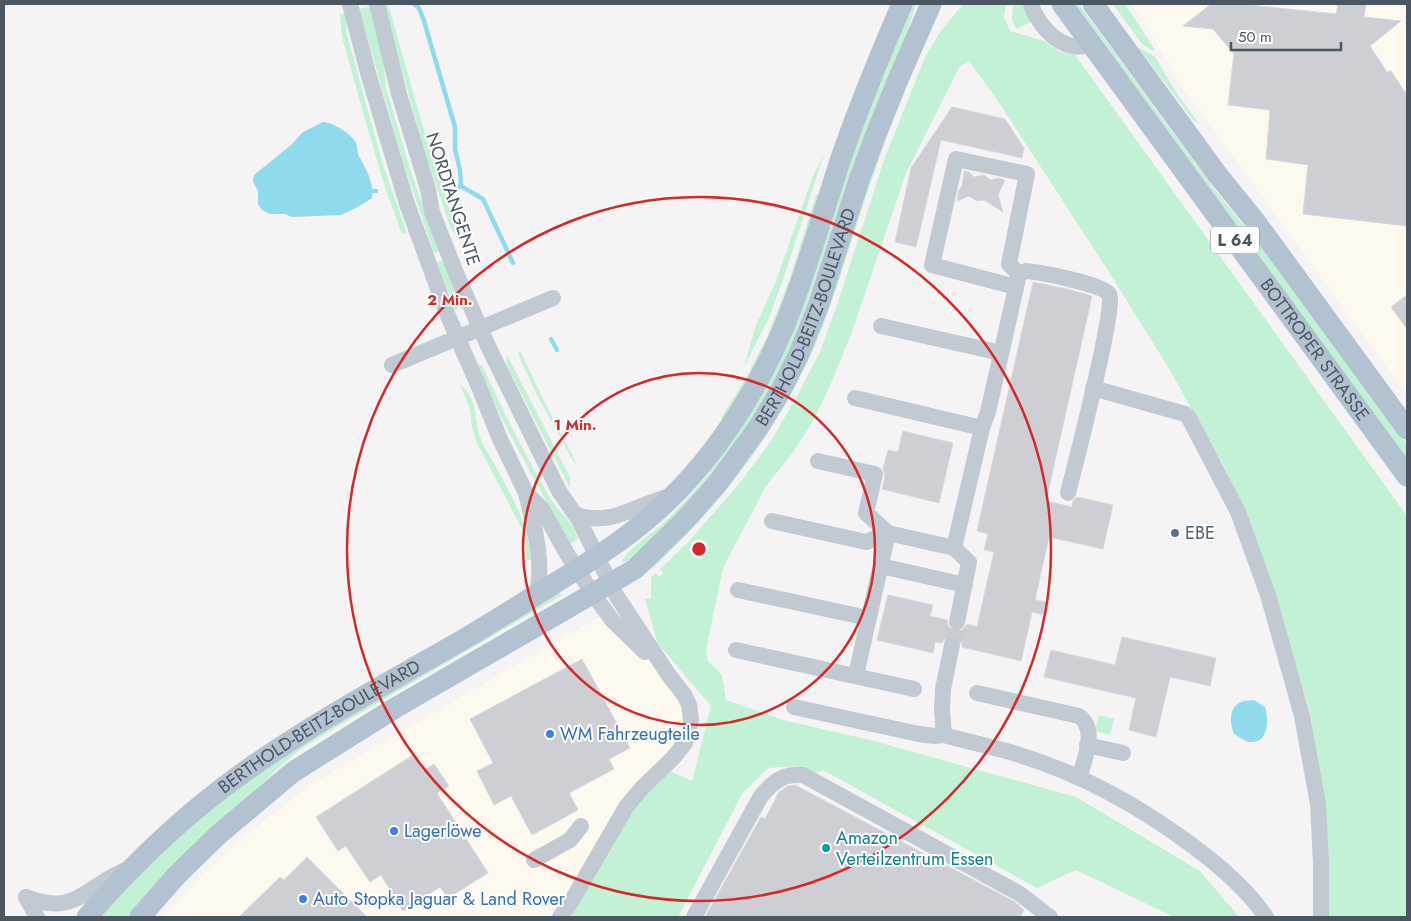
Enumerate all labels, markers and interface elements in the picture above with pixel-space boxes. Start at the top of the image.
scale bar [1231,20,1341,52]
text: 50 m [1238,26,1272,48]
street label: NORDTANGENTE [419,129,487,269]
street label: BERTHOLD-BEITZ-BOULEVARD [749,205,862,431]
road number: L 64 [1211,226,1259,254]
street label: BOTTROPER STRASSE [1254,273,1375,426]
text: 2 Min. [427,289,473,311]
text: 1 Min. [553,414,597,436]
place label: EBE [1185,520,1215,546]
marker: EBE [1169,527,1181,539]
centre of rings [690,540,708,558]
street label: BERTHOLD-BEITZ-BOULEVARD [213,653,425,800]
place label: WM Fahrzeugteile [560,721,700,747]
marker: WM Fahrzeugteile [544,728,556,740]
place label: Lagerlöwe [404,818,481,844]
marker: Lagerlöwe [388,825,400,837]
place label: Amazon Verteilzentrum Essen [836,825,994,872]
marker: Amazon Verteilzentrum Essen [820,842,832,854]
place label: Auto Stopka Jaguar & Land Rover [313,886,566,912]
marker: Auto Stopka Jaguar & Land Rover [297,893,309,905]

